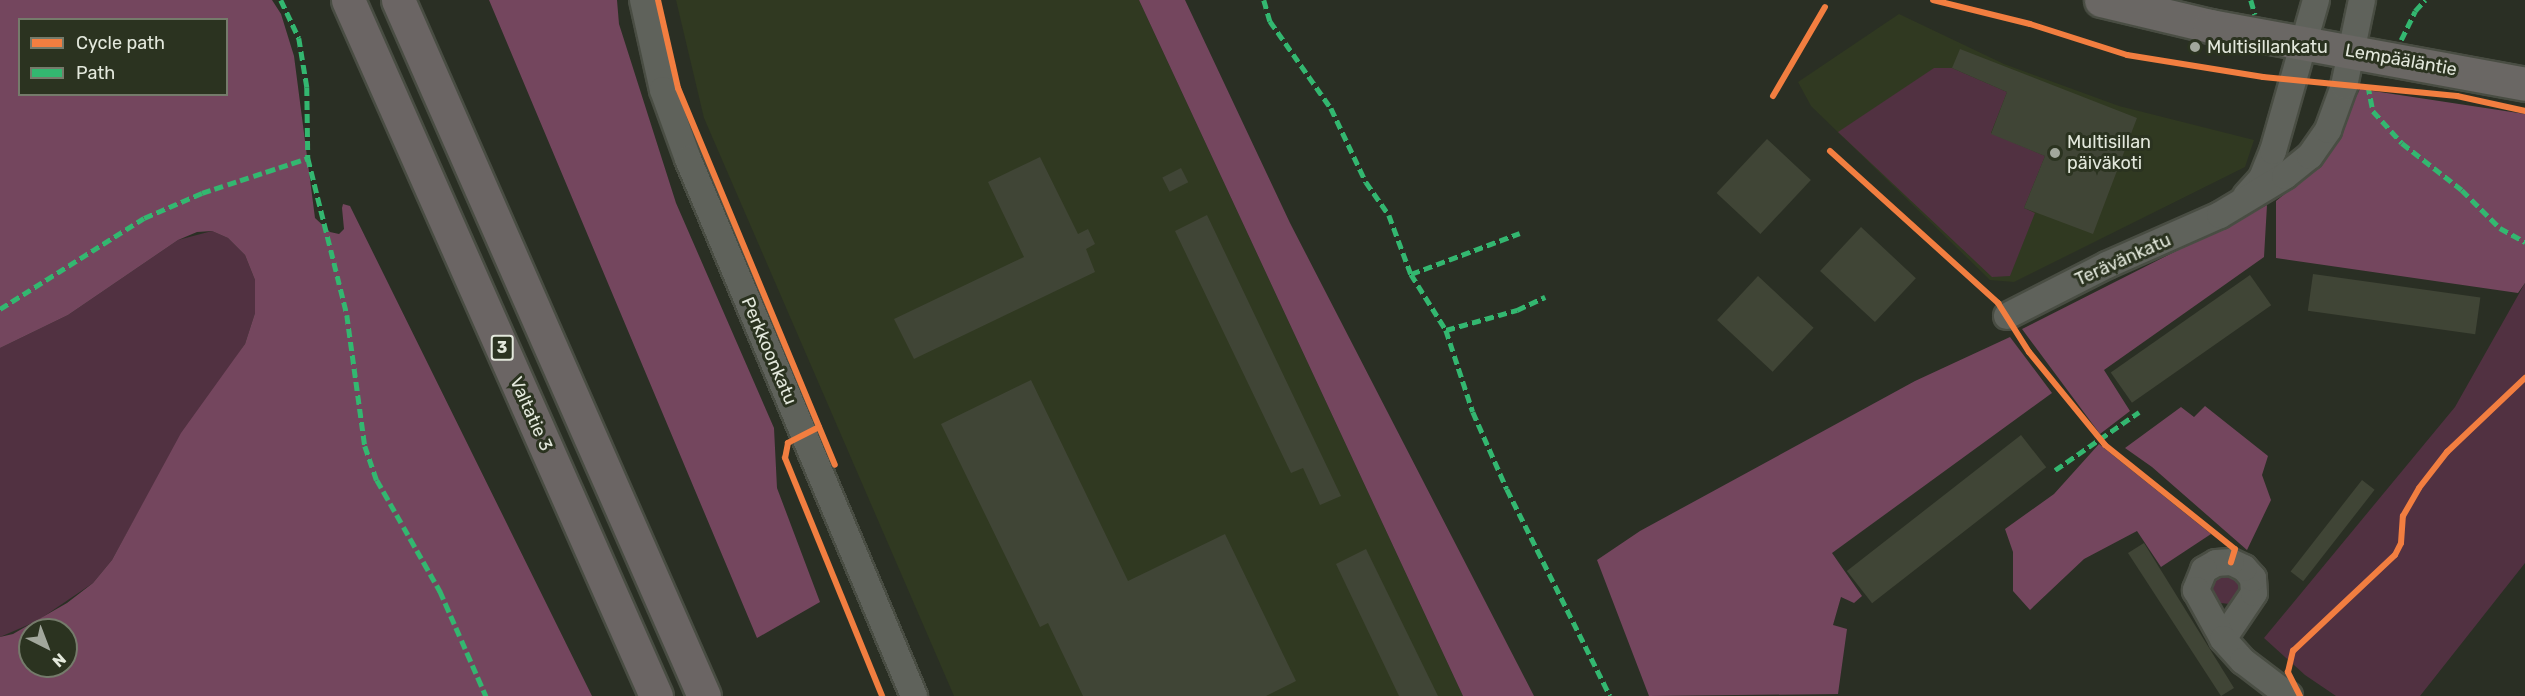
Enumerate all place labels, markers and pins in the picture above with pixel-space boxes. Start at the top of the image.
place label: Multisillankatu [2207,36,2328,58]
marker: Multisillankatu [2188,40,2202,54]
place label: Multisillan päiväkoti [2067,132,2151,174]
marker: Multisillan päiväkoti [2048,146,2062,160]

